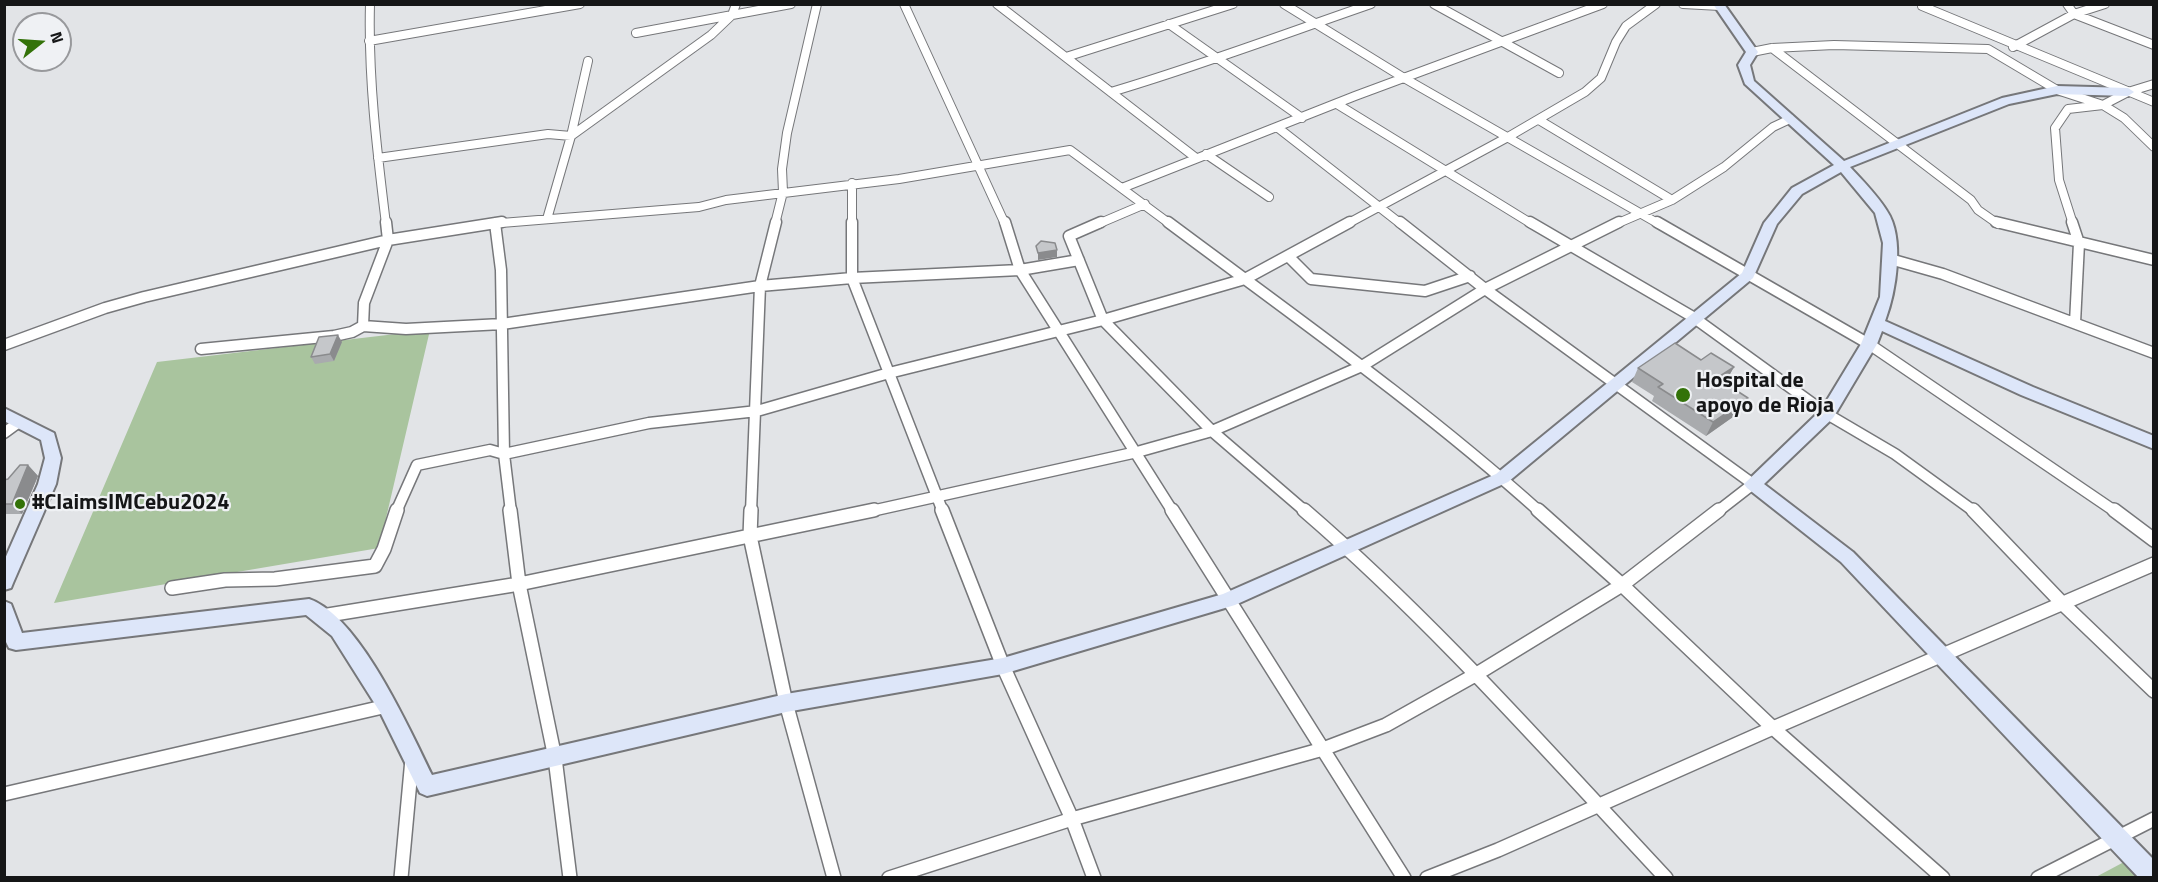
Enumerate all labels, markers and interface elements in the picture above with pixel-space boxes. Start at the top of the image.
north arrow [12,12,72,72]
text: N [44,29,70,46]
place label: Hospital de apoyo de Rioja [1696,369,1834,420]
marker: Hospital de apoyo de Rioja [1674,386,1692,404]
place label: #ClaimsIMCebu2024 [32,491,230,517]
marker: #ClaimsIMCebu2024 [13,497,27,511]

